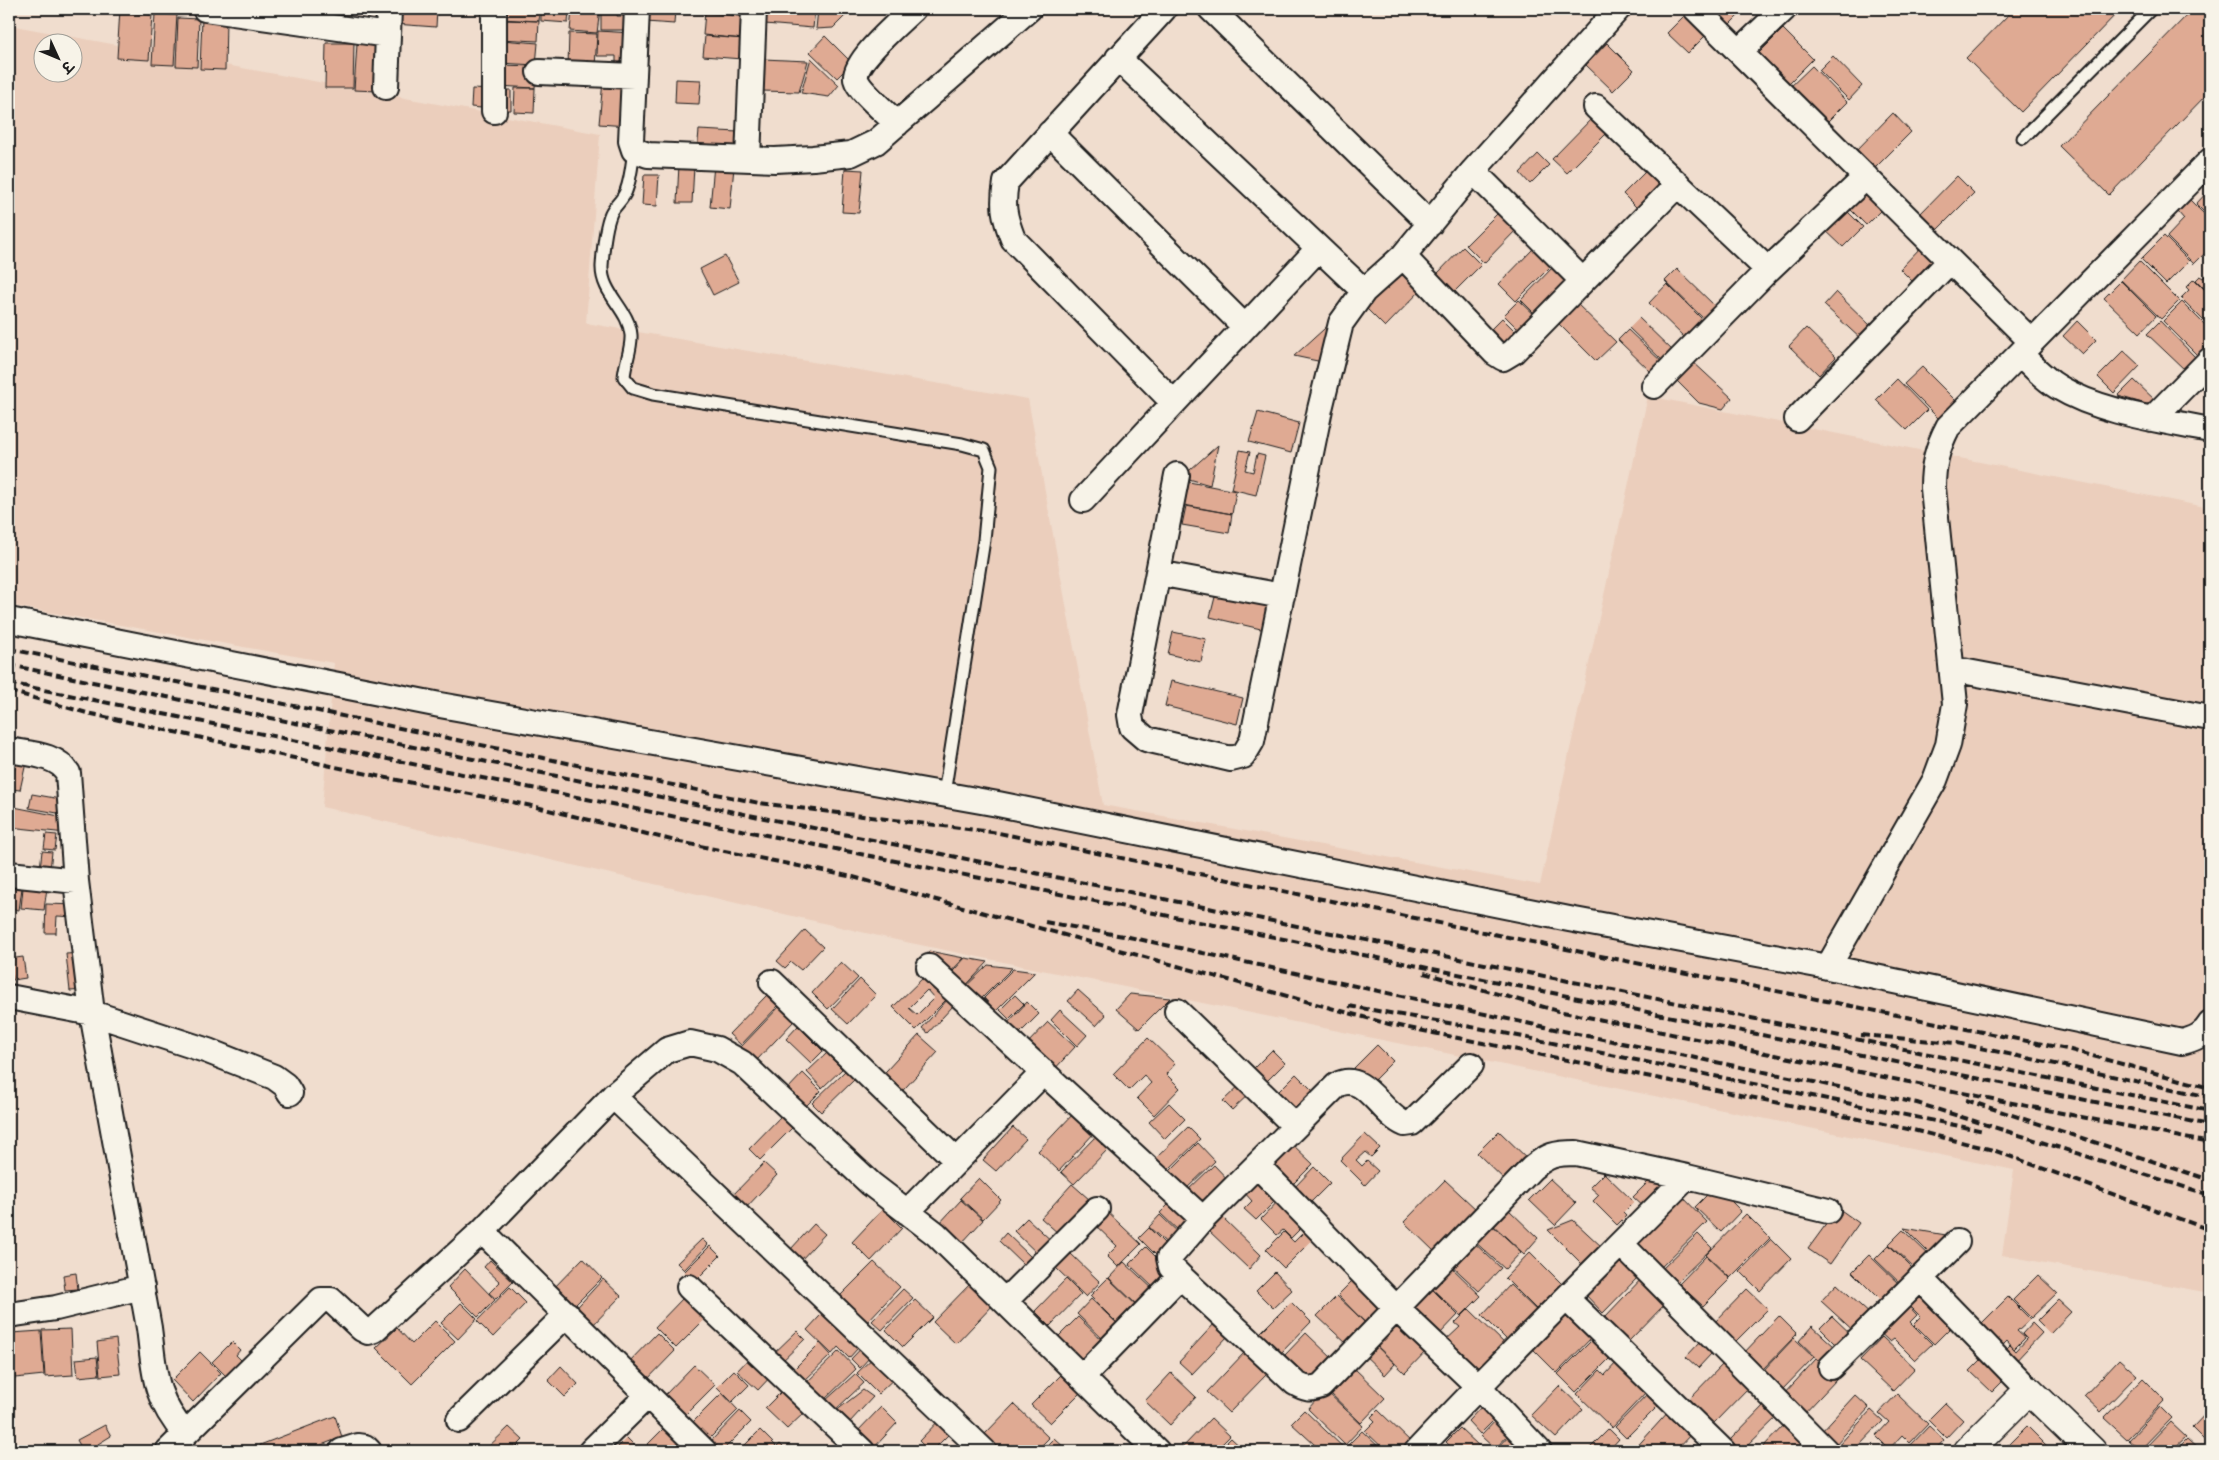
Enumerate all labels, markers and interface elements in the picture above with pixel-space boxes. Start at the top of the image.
north arrow [32,32,82,82]
text: उ [54,53,81,80]

